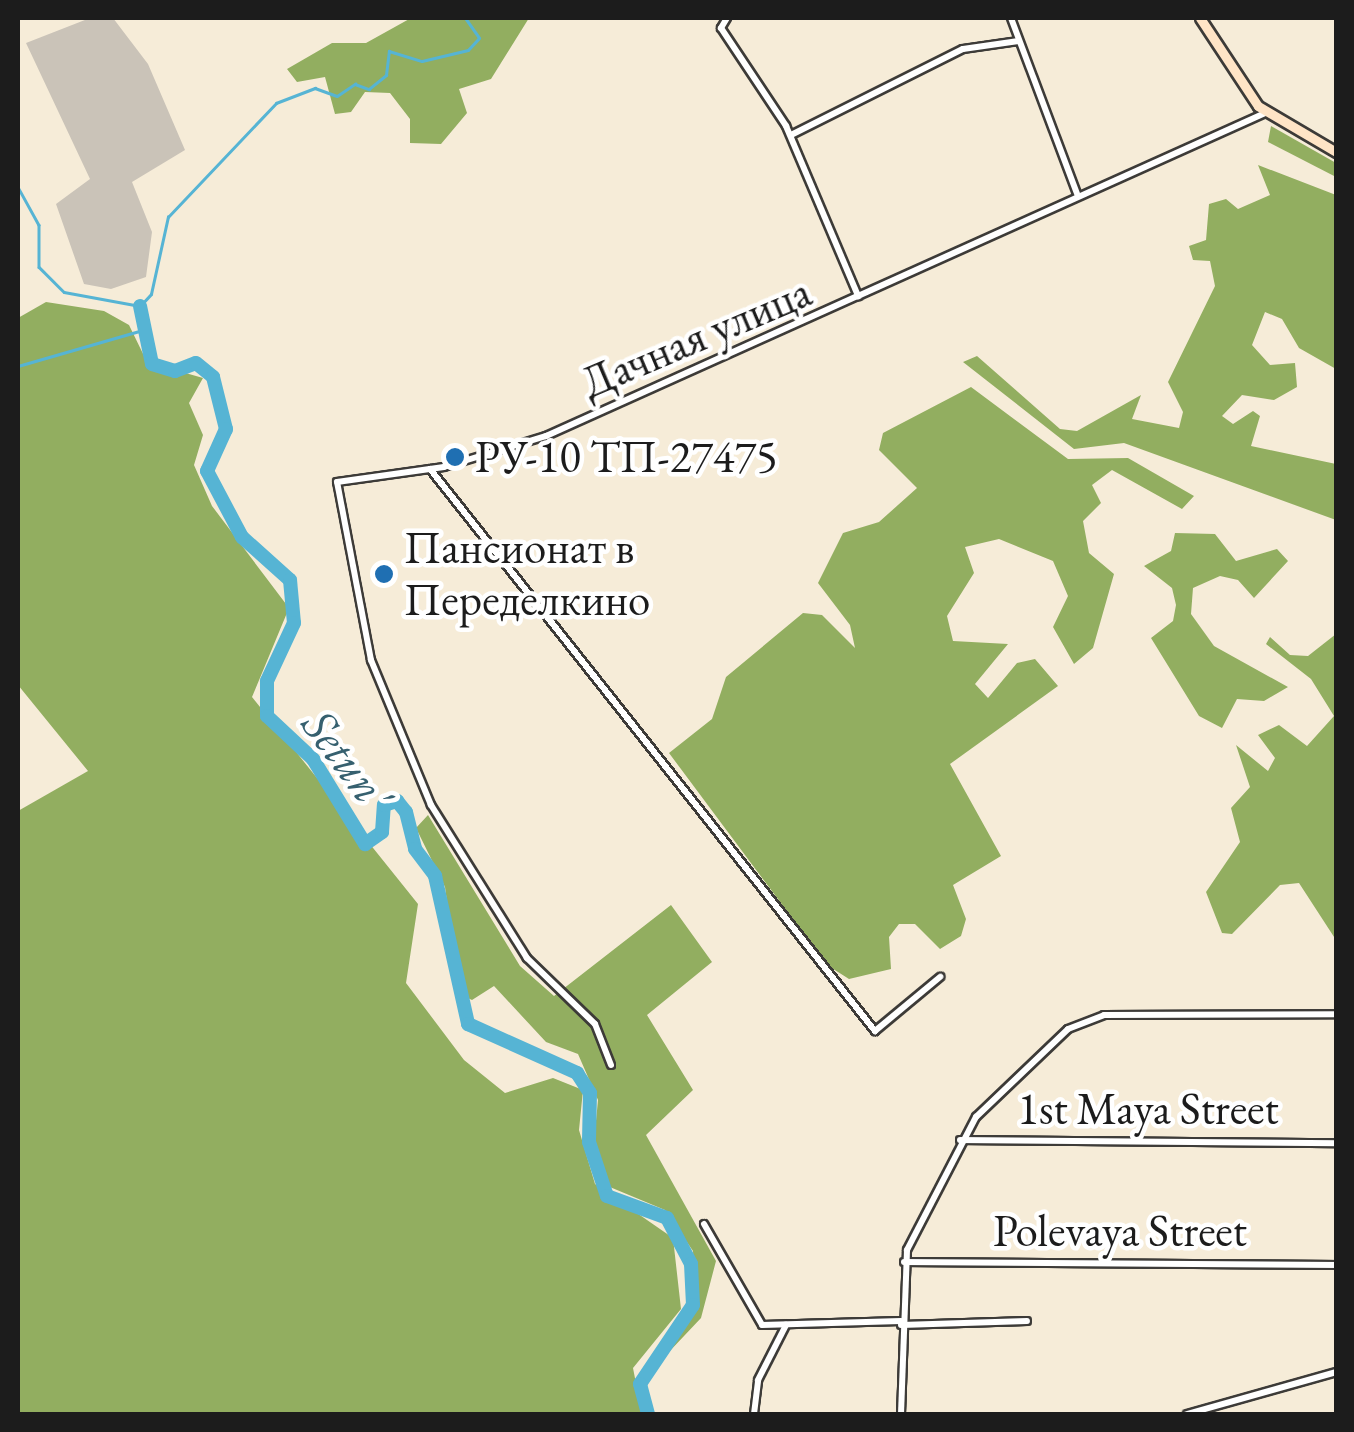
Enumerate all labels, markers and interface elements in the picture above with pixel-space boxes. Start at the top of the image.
street label: Дачная улица [573,264,819,410]
place label: РУ-10 ТП-27475 [475,430,778,484]
marker: РУ-10 ТП-27475 [444,446,466,468]
place label: Пансионат в Переделкино [404,521,650,627]
marker: Пансионат в Переделкино [373,563,395,585]
water label: Setun' [290,697,404,821]
street label: 1st Maya Street [1017,1082,1279,1136]
street label: Polevaya Street [993,1204,1247,1258]

